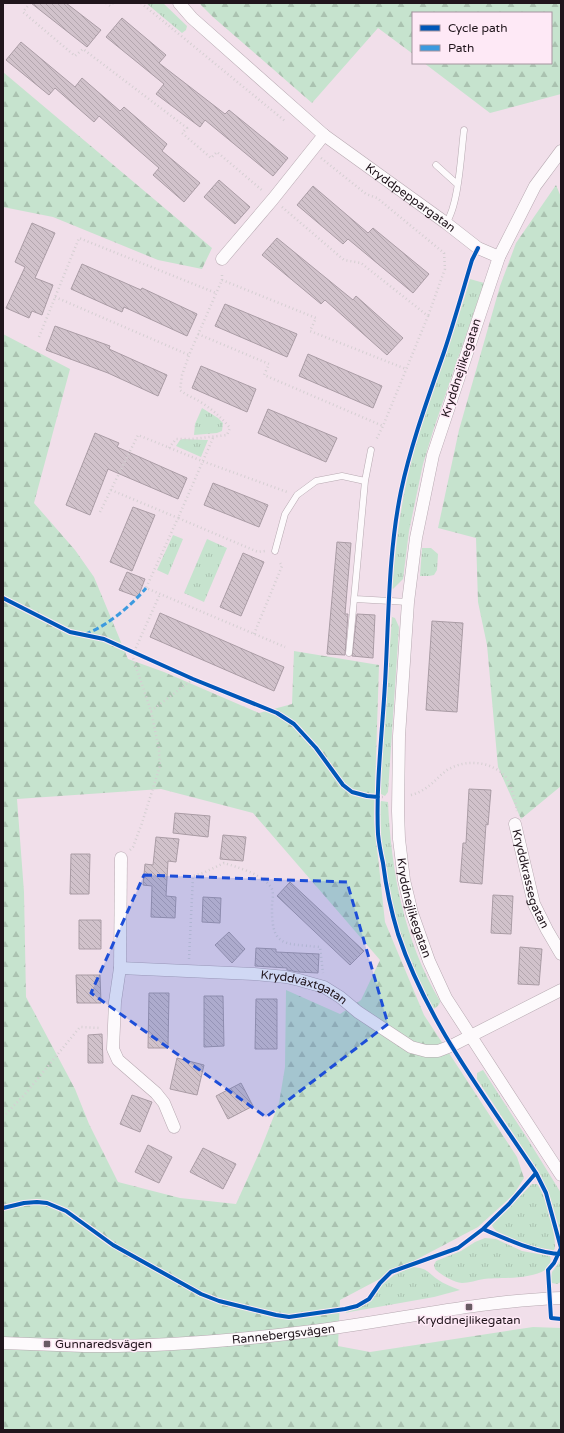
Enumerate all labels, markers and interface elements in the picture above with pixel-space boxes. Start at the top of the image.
legend [412,12,552,64]
text: Cycle path [448,21,507,35]
text: Path [448,41,474,55]
street label: Kryddpeppargatan [363,160,458,235]
street label: Kryddnejlikegatan [438,317,484,419]
street label: Kryddkrassegatan [509,828,552,931]
street label: Kryddnejlikegatan [394,857,434,960]
street label: Kryddväxtgatan [260,968,350,1007]
marker: Kryddnejlikegatan [464,1302,474,1312]
place label: Kryddnejlikegatan [417,1313,521,1327]
street label: Rannebergsvägen [231,1321,336,1347]
place label: Gunnaredsvägen [55,1337,152,1351]
marker: Gunnaredsvägen [42,1339,52,1349]

